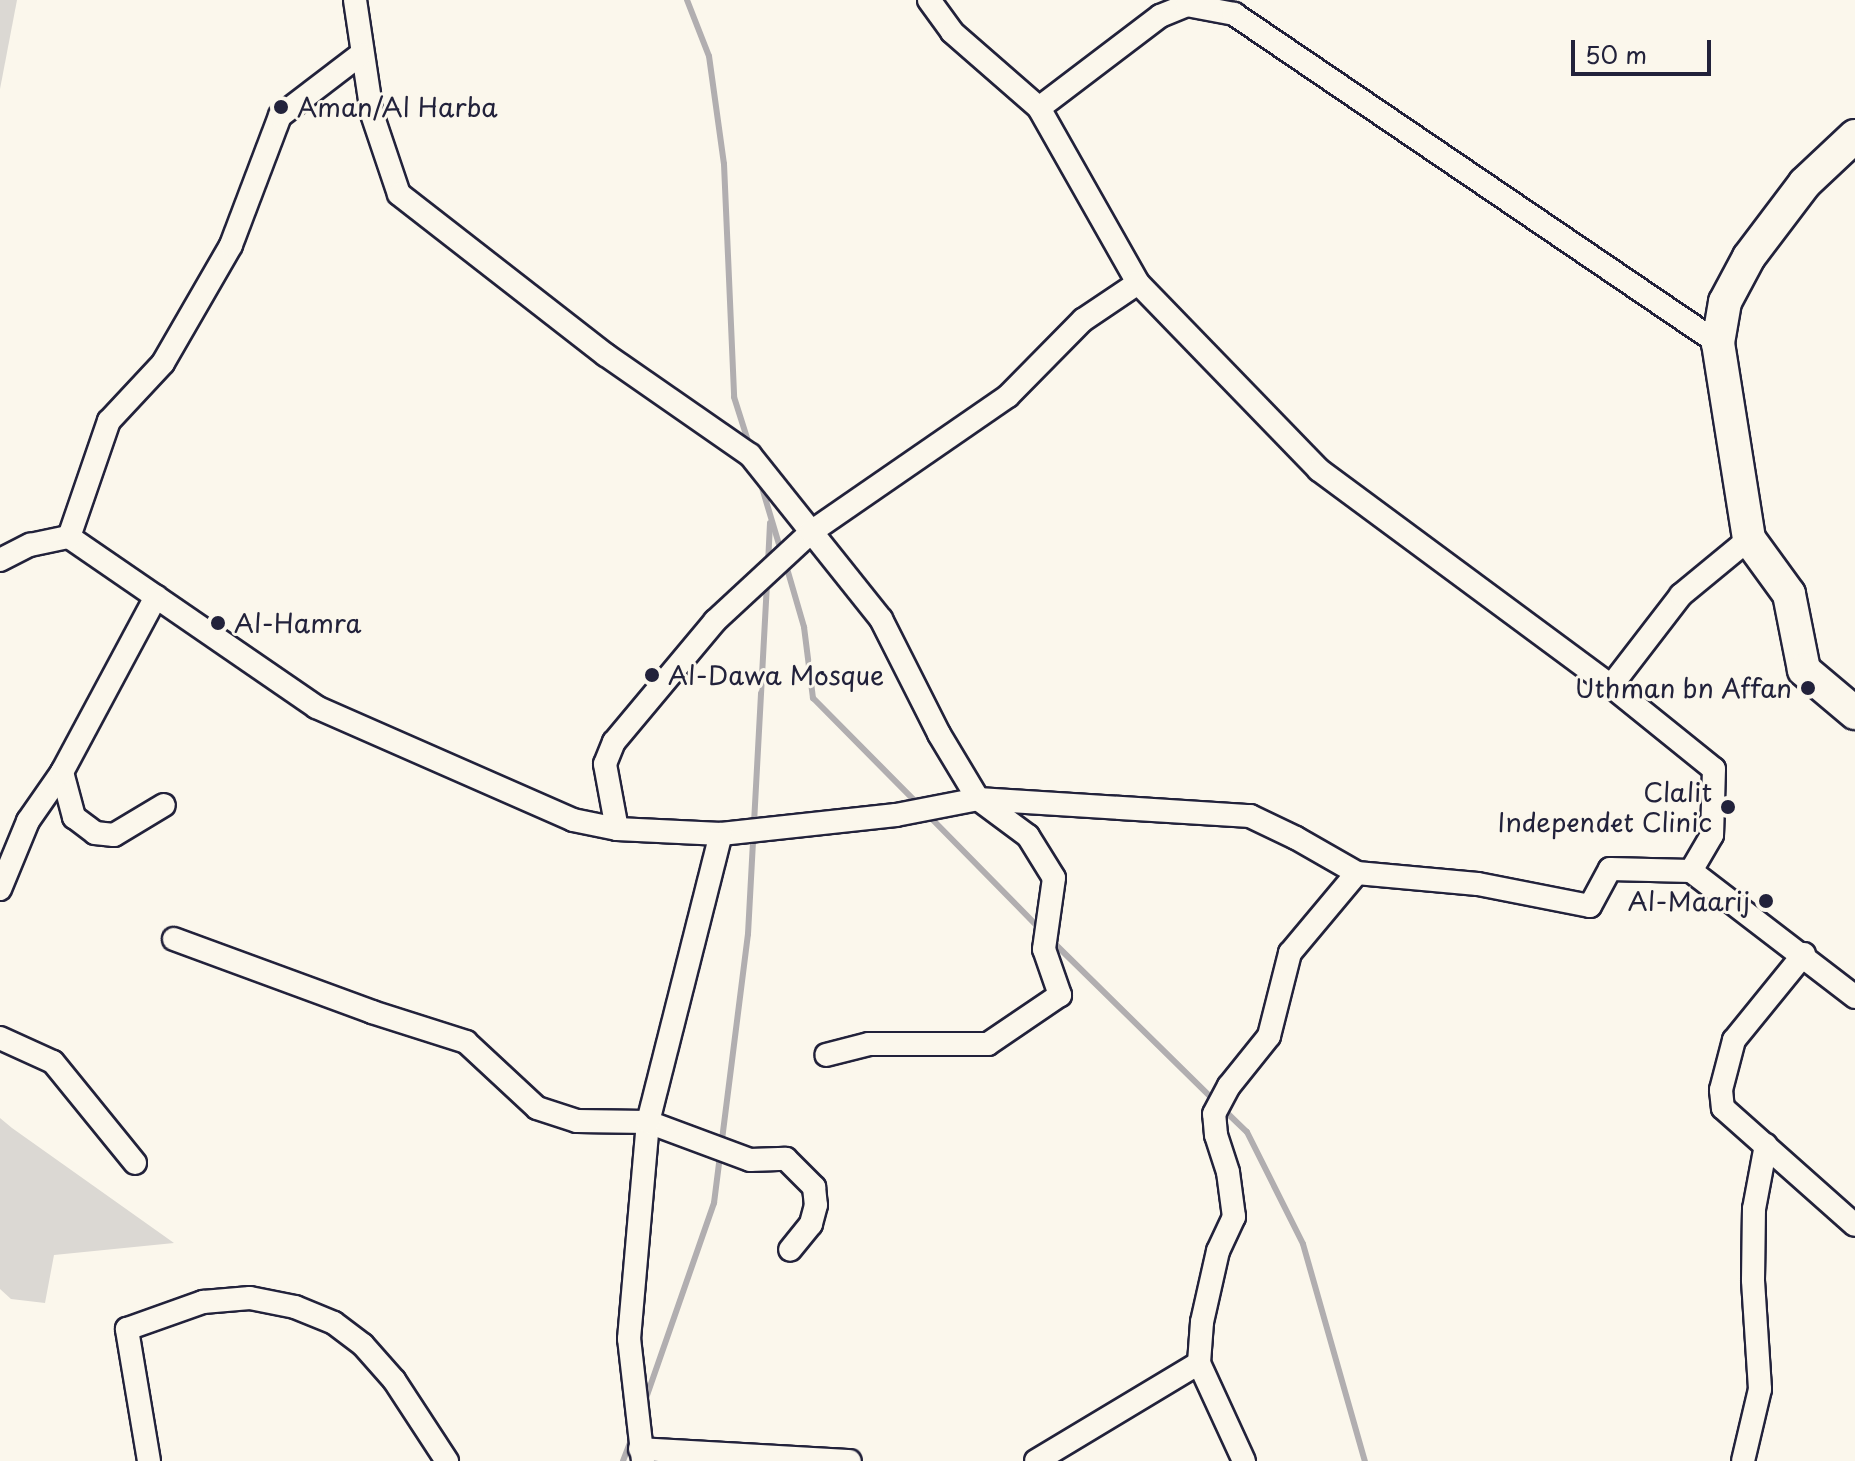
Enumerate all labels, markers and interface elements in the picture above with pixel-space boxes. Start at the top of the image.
scale bar [1575,24,1715,74]
text: 50 m [1585,36,1647,72]
place label: Aman/Al Harba [297,91,497,123]
marker: Aman/Al Harba [272,98,290,116]
place label: Al-Hamra [234,607,361,639]
marker: Al-Hamra [209,614,227,632]
place label: Al-Dawa Mosque [668,659,883,691]
marker: Al-Dawa Mosque [643,666,661,684]
place label: Uthman bn Affan [1573,672,1792,704]
marker: Uthman bn Affan [1799,679,1817,697]
place label: Clalit Independet Clinic [1496,776,1712,838]
marker: Clalit Independet Clinic [1719,798,1737,816]
place label: Al-Maarij [1628,885,1750,917]
marker: Al-Maarij [1757,892,1775,910]

